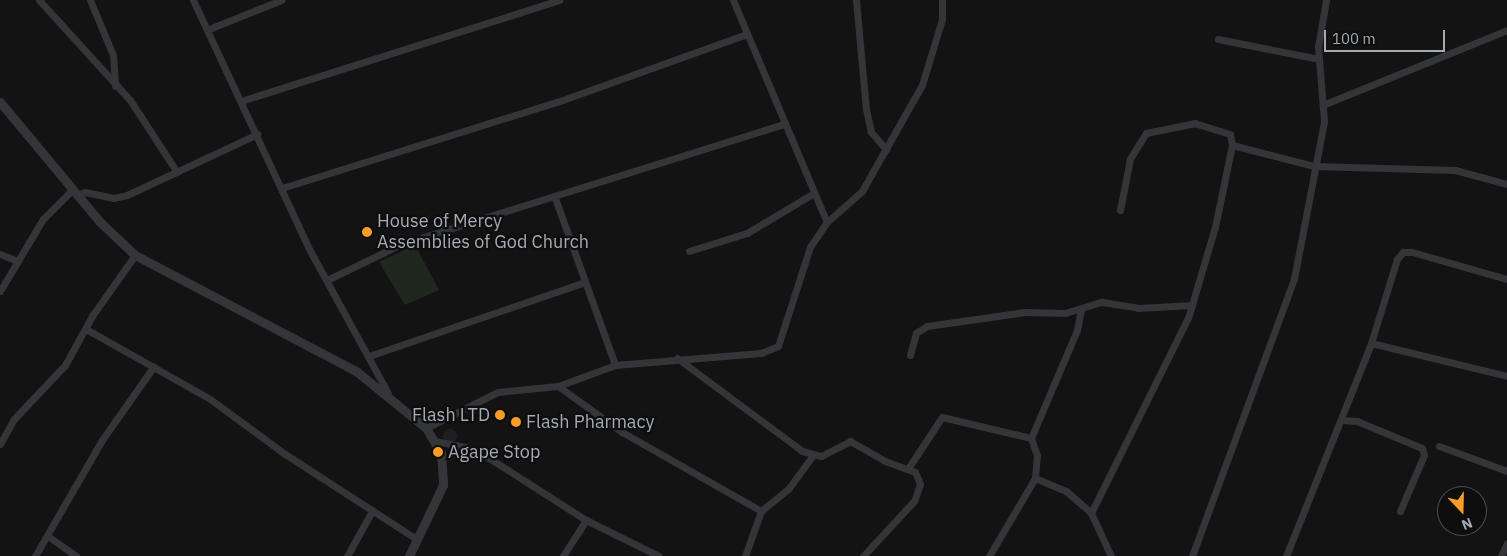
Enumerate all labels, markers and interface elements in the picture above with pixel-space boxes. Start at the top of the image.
scale bar [1327,20,1448,52]
text: 100 m [1332,29,1376,48]
place label: House of Mercy Assemblies of God Church [377,211,589,253]
marker: House of Mercy Assemblies of God Church [361,226,373,238]
place label: Flash LTD [412,404,490,426]
marker: Flash LTD [494,409,506,421]
place label: Flash Pharmacy [526,411,655,433]
marker: Flash Pharmacy [510,416,522,428]
place label: Agape Stop [448,441,540,463]
marker: Agape Stop [432,446,444,458]
north arrow [1437,486,1487,536]
text: N [1459,514,1475,534]

